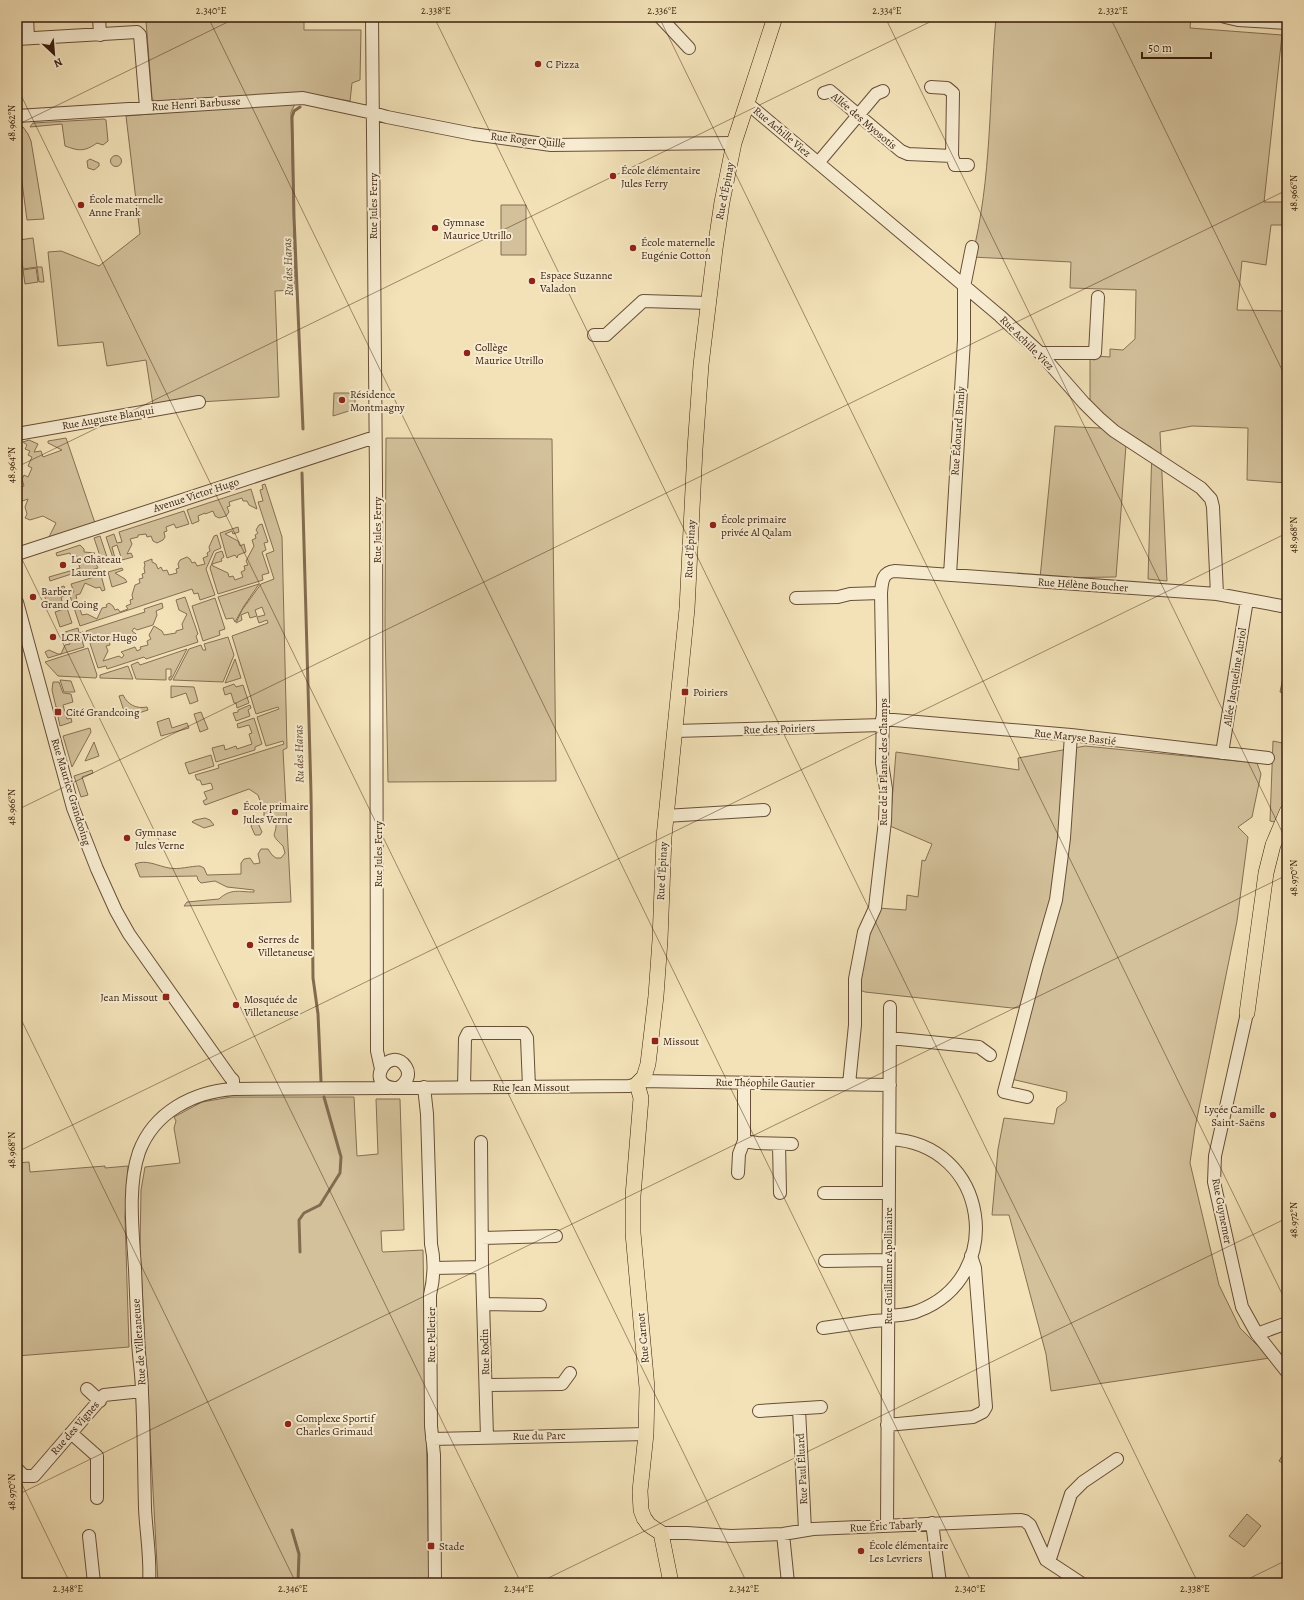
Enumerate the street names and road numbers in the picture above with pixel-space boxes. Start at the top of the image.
street label: Allée des Myosotis [827,88,900,153]
street label: Rue Henri Barbusse [151,93,241,115]
street label: Rue Achille Viez [750,103,814,161]
street label: Rue Roger Quille [490,129,566,151]
street label: Rue d'Épinay [712,161,738,221]
street label: Rue Jules Ferry [366,173,381,239]
street label: Rue Achille Viez [997,313,1057,373]
street label: Rue Édouard Branly [947,386,969,476]
street label: Rue Auguste Blanqui [61,403,155,433]
street label: Avenue Victor Hugo [150,474,241,516]
street label: Rue Jules Ferry [370,497,385,563]
street label: Rue d'Épinay [681,519,699,579]
street label: Rue Hélène Boucher [1037,574,1129,596]
street label: Allée Jacqueline Auriol [1220,626,1250,728]
street label: Rue de la Plante des Champs [876,698,891,826]
street label: Rue des Poiriers [743,720,815,738]
street label: Rue Maryse Bastié [1033,725,1117,749]
street label: Rue Maurice Grandcoing [48,736,95,848]
street label: Rue Jules Ferry [371,821,386,887]
street label: Rue d'Épinay [653,841,671,901]
street label: Rue Théophile Gautier [715,1075,815,1091]
street label: Rue Jean Missout [492,1080,570,1095]
street label: Rue Guynemer [1208,1177,1236,1245]
street label: Rue Guillaume Apollinaire [881,1207,896,1325]
street label: Rue de Villetaneuse [128,1298,150,1386]
street label: Rue Pelletier [424,1307,439,1363]
street label: Rue Carnot [633,1312,653,1364]
street label: Rue Rodin [477,1329,493,1375]
street label: Rue des Vignes [47,1398,103,1458]
street label: Rue du Parc [512,1428,566,1444]
street label: Rue Paul Éluard [793,1433,811,1505]
street label: Rue Éric Tabarly [849,1517,923,1535]

